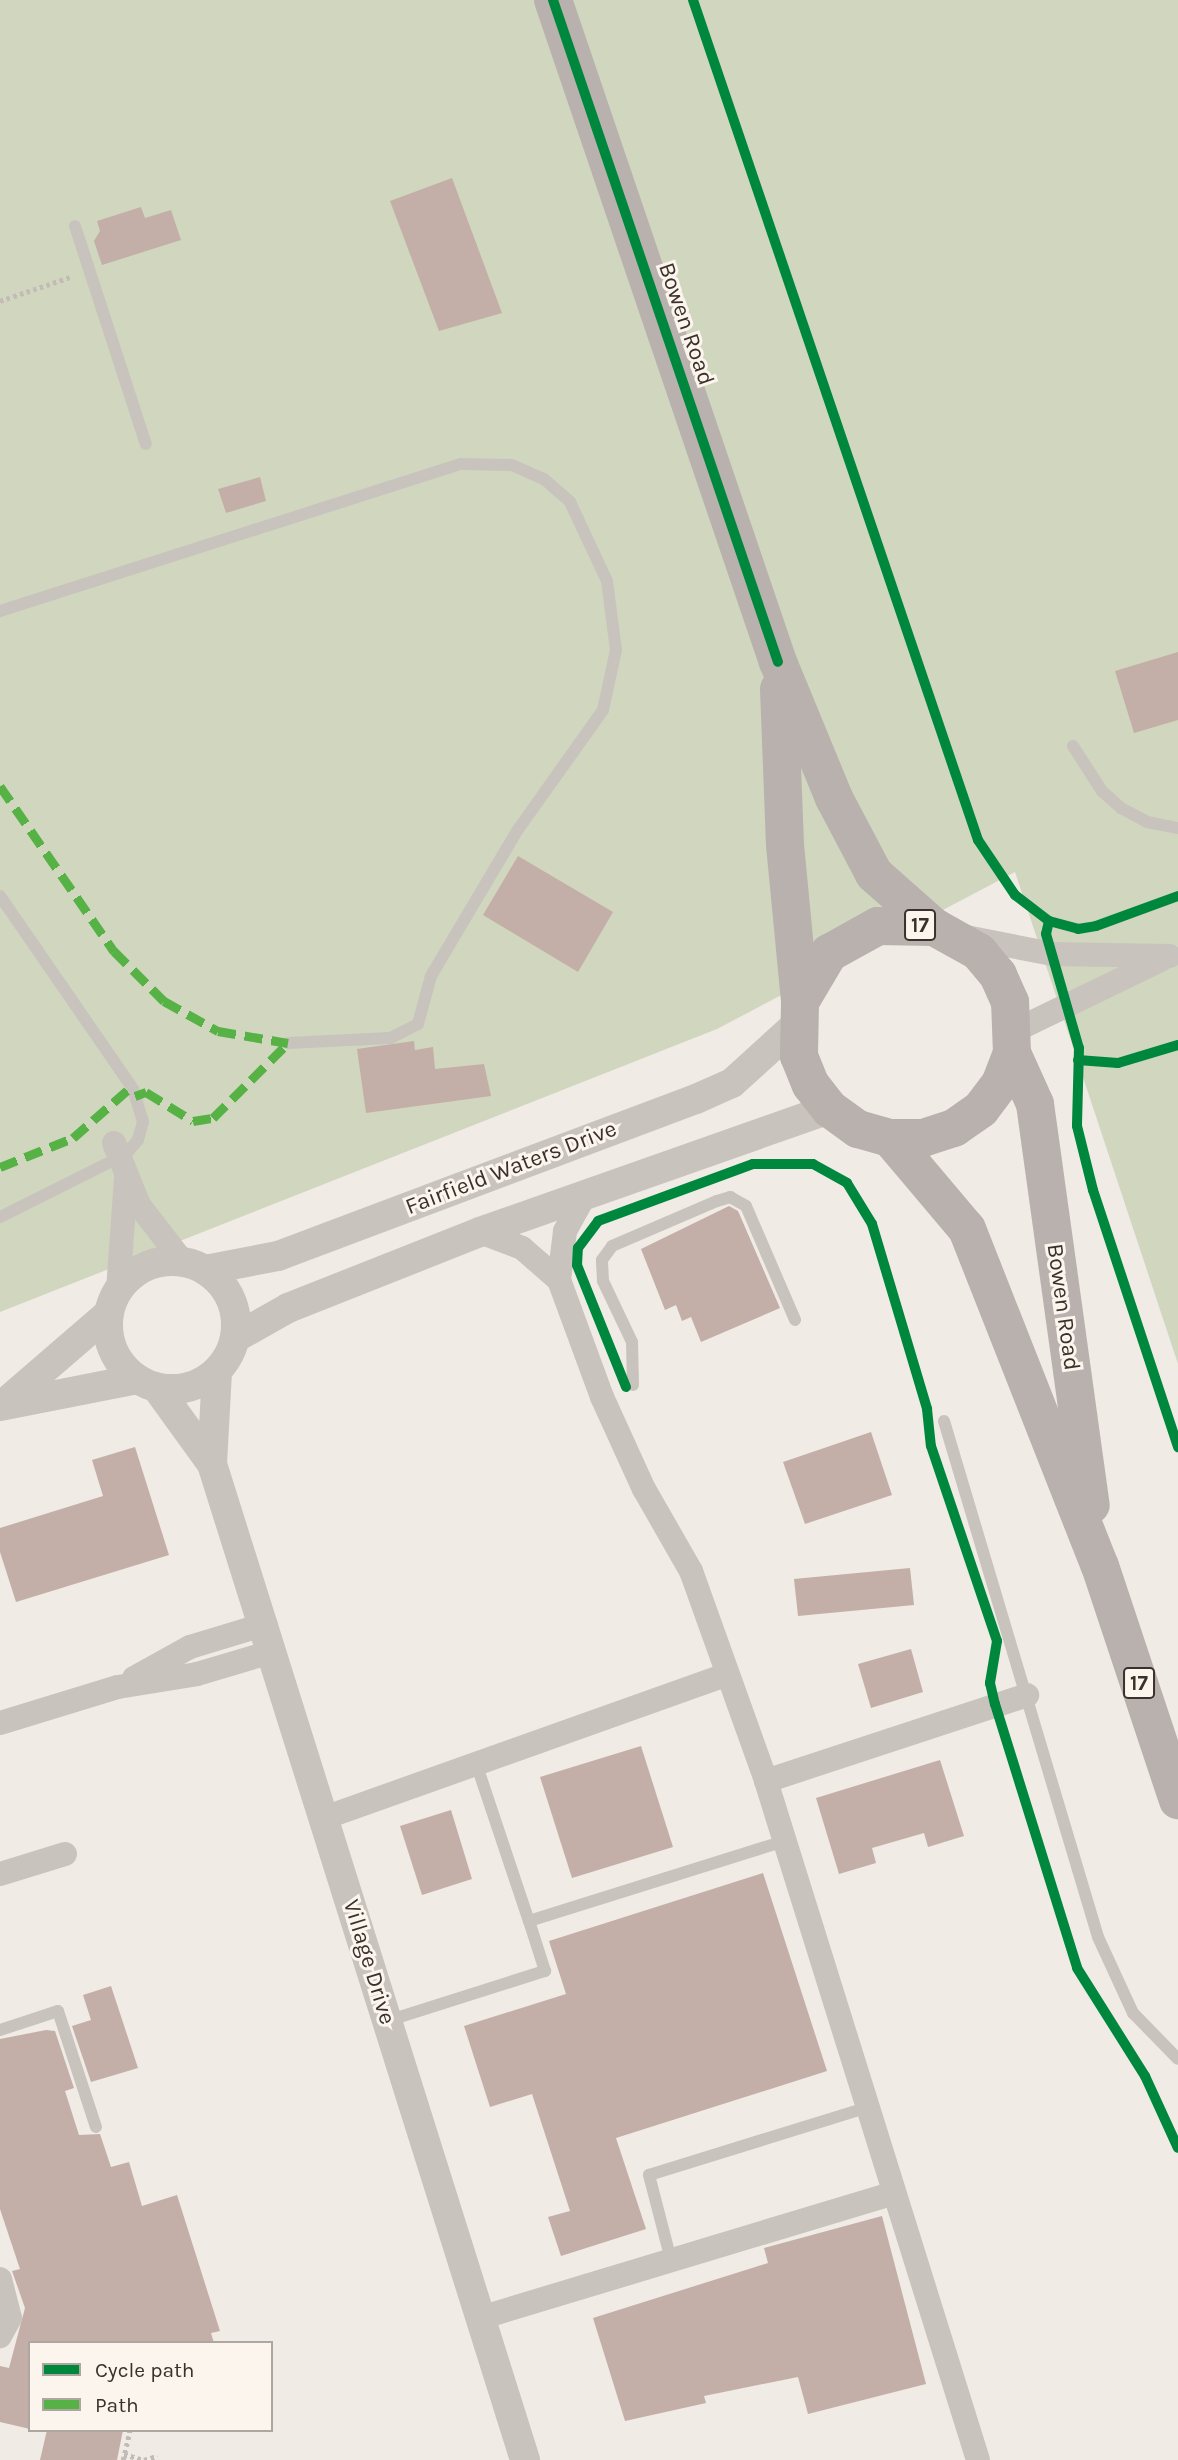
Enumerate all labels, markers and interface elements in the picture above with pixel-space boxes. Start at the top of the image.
street label: Bowen Road [652,259,720,389]
road number: 17 [902,908,937,942]
street label: Fairfield Waters Drive [402,1115,620,1221]
street label: Bowen Road [1040,1242,1086,1372]
road number: 17 [1122,1666,1156,1700]
street label: Village Drive [337,1896,401,2028]
legend [28,2341,273,2432]
text: Cycle path [95,2358,195,2382]
text: Path [95,2393,139,2417]

